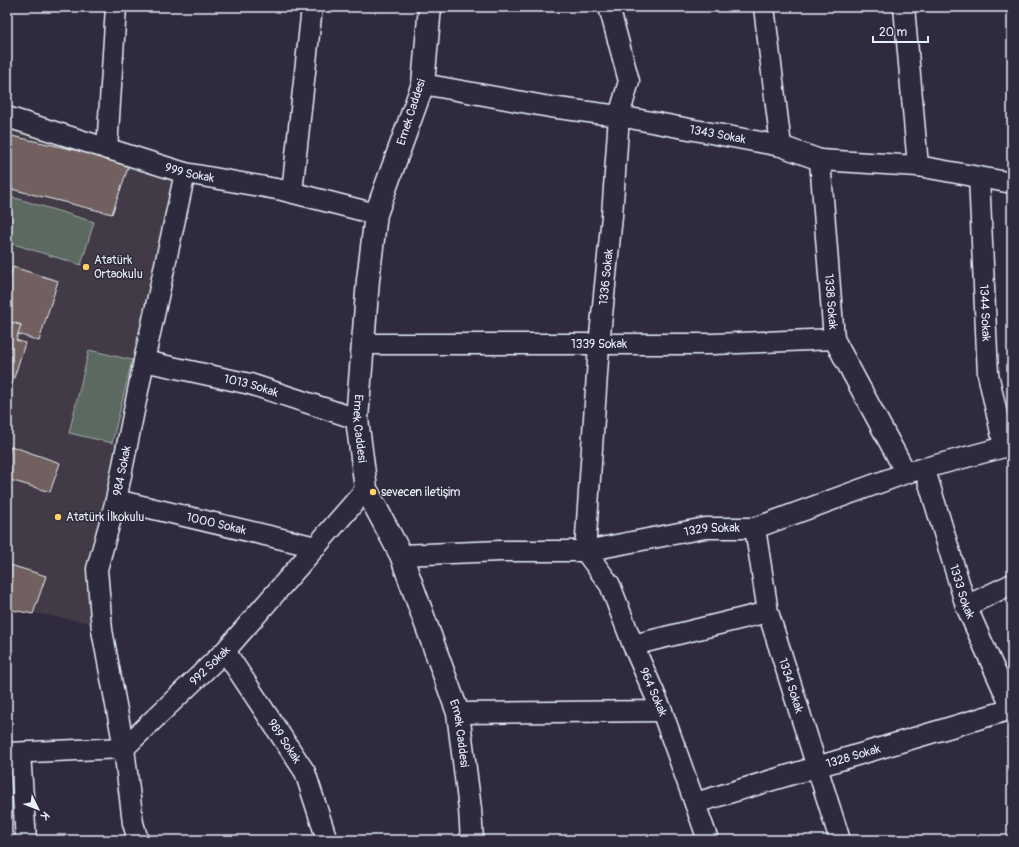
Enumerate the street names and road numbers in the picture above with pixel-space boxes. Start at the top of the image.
street label: Emek Caddesi [394,77,429,147]
street label: 1343 Sokak [688,122,747,147]
street label: 999 Sokak [163,160,215,186]
street label: 1336 Sokak [596,248,617,306]
street label: 1338 Sokak [821,273,840,330]
street label: 1344 Sokak [976,284,994,342]
street label: 1339 Sokak [571,337,627,352]
street label: 1013 Sokak [222,372,280,401]
street label: Emek Caddesi [349,394,370,464]
street label: 984 Sokak [110,444,135,497]
street label: 1000 Sokak [185,510,248,538]
street label: 1329 Sokak [683,521,740,540]
street label: 1333 Sokak [946,563,978,621]
street label: 992 Sokak [187,643,234,689]
street label: 1334 Sokak [775,656,806,715]
street label: 964 Sokak [636,665,670,718]
street label: Emek Caddesi [446,697,472,768]
street label: 989 Sokak [264,716,304,766]
street label: 1328 Sokak [824,741,882,772]

